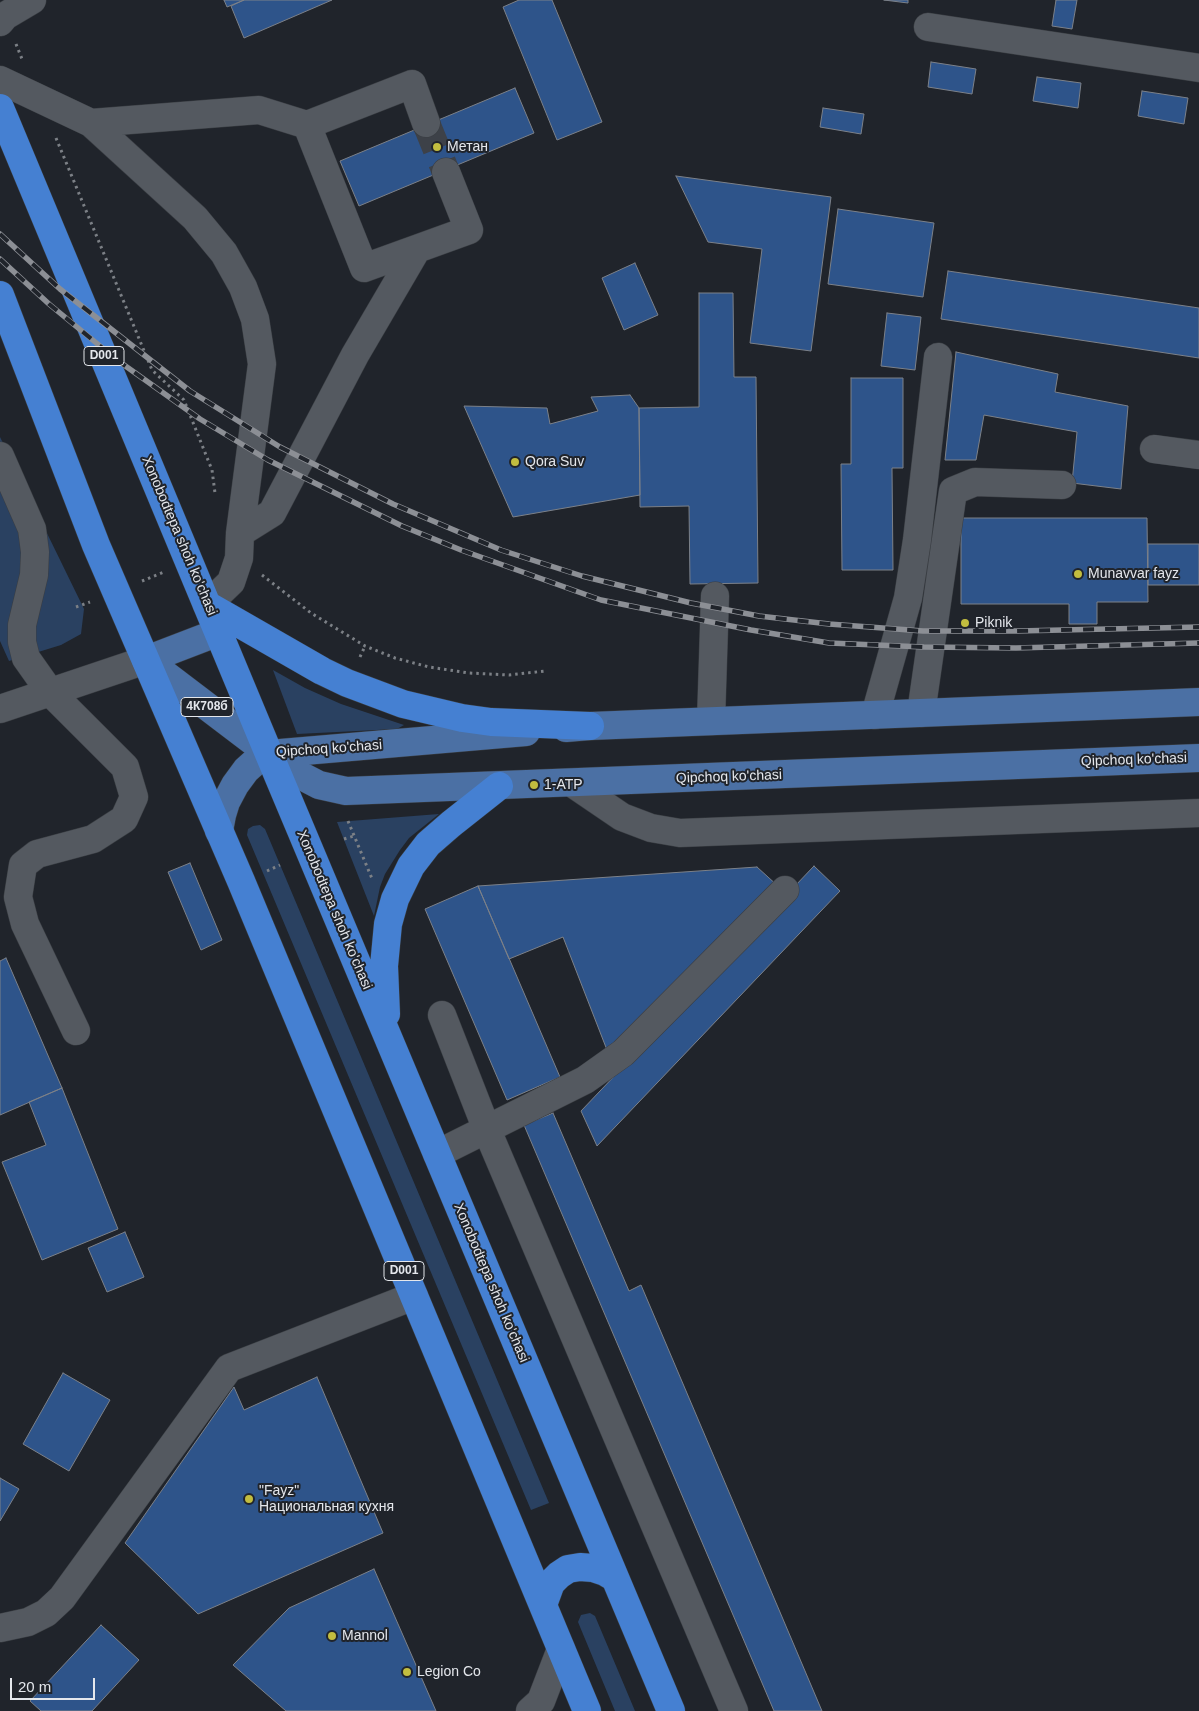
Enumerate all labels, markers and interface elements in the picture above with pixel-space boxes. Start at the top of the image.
place label: Метан [447,139,488,155]
marker: Метан [431,141,443,153]
road number: D001 [84,346,124,366]
street label: Xonobodtepa shoh ko'chasi [138,454,220,618]
place label: Qora Suv [525,454,584,470]
marker: Qora Suv [509,456,521,468]
place label: Munavvar fayz [1088,566,1179,582]
marker: Munavvar fayz [1072,568,1084,580]
place label: Piknik [975,615,1012,631]
marker: Piknik [959,617,971,629]
road number: 4К708б [181,698,233,716]
street label: Qipchoq ko'chasi [275,737,383,761]
street label: Qipchoq ko'chasi [1081,750,1187,770]
street label: Qipchoq ko'chasi [676,767,782,787]
place label: 1-ATP [544,777,583,793]
marker: 1-ATP [528,779,540,791]
street label: Xonobodtepa shoh ko'chasi [293,828,375,992]
street label: Xonobodtepa shoh ko'chasi [450,1201,532,1365]
road number: D001 [384,1262,424,1280]
place label: "Fayz" Национальная кухня [259,1483,394,1515]
marker: "Fayz" Национальная кухня [243,1493,255,1505]
place label: Mannol [342,1628,388,1644]
marker: Mannol [326,1630,338,1642]
place label: Legion Co [417,1664,481,1680]
marker: Legion Co [401,1666,413,1678]
scale bar [12,1668,98,1700]
text: 20 m [18,1678,51,1695]

